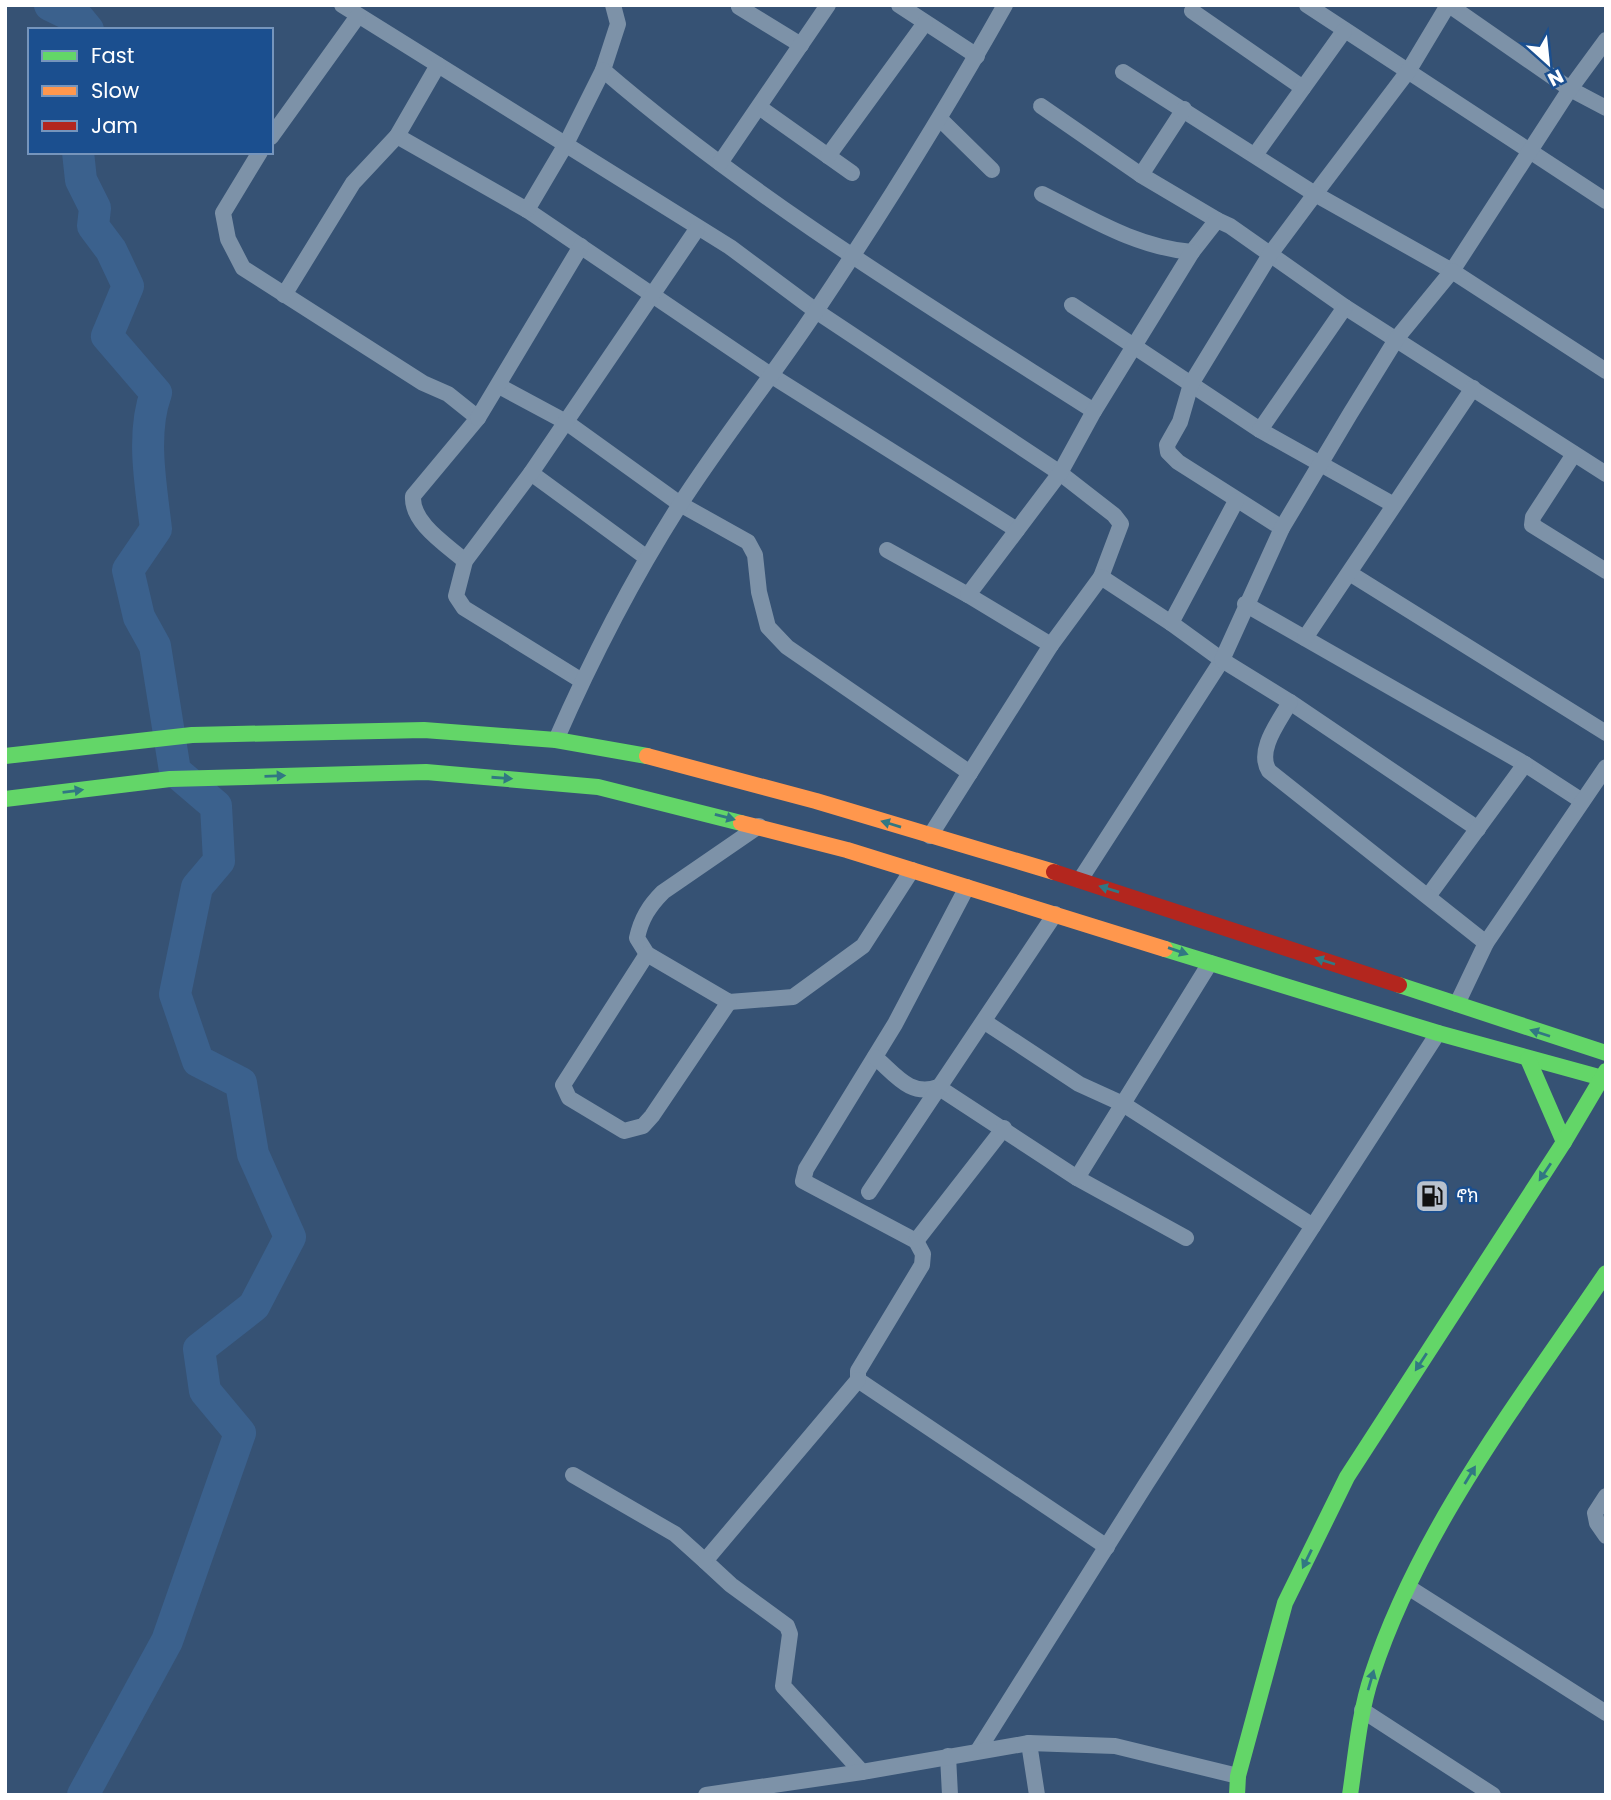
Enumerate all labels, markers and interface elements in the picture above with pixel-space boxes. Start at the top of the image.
legend [28,28,273,154]
north arrow [1513,28,1583,98]
text: Fast [91,41,134,70]
text: N [1543,62,1568,93]
text: Slow [91,76,139,105]
text: Jam [91,111,138,140]
one-way arrow [264,770,286,782]
one-way arrow [491,773,513,784]
one-way arrow [62,785,84,796]
one-way arrow [715,813,736,823]
one-way arrow [880,818,901,828]
one-way arrow [1098,884,1119,894]
one-way arrow [1168,946,1189,957]
one-way arrow [1314,955,1335,966]
one-way arrow [1530,1027,1551,1038]
one-way arrow [1539,1162,1552,1181]
fuel station icon: ኖክ [1413,1177,1451,1215]
place label: ኖክ [1456,1183,1479,1208]
one-way arrow [1414,1352,1427,1372]
one-way arrow [1464,1466,1476,1485]
one-way arrow [1301,1549,1312,1569]
one-way arrow [1366,1669,1376,1690]

